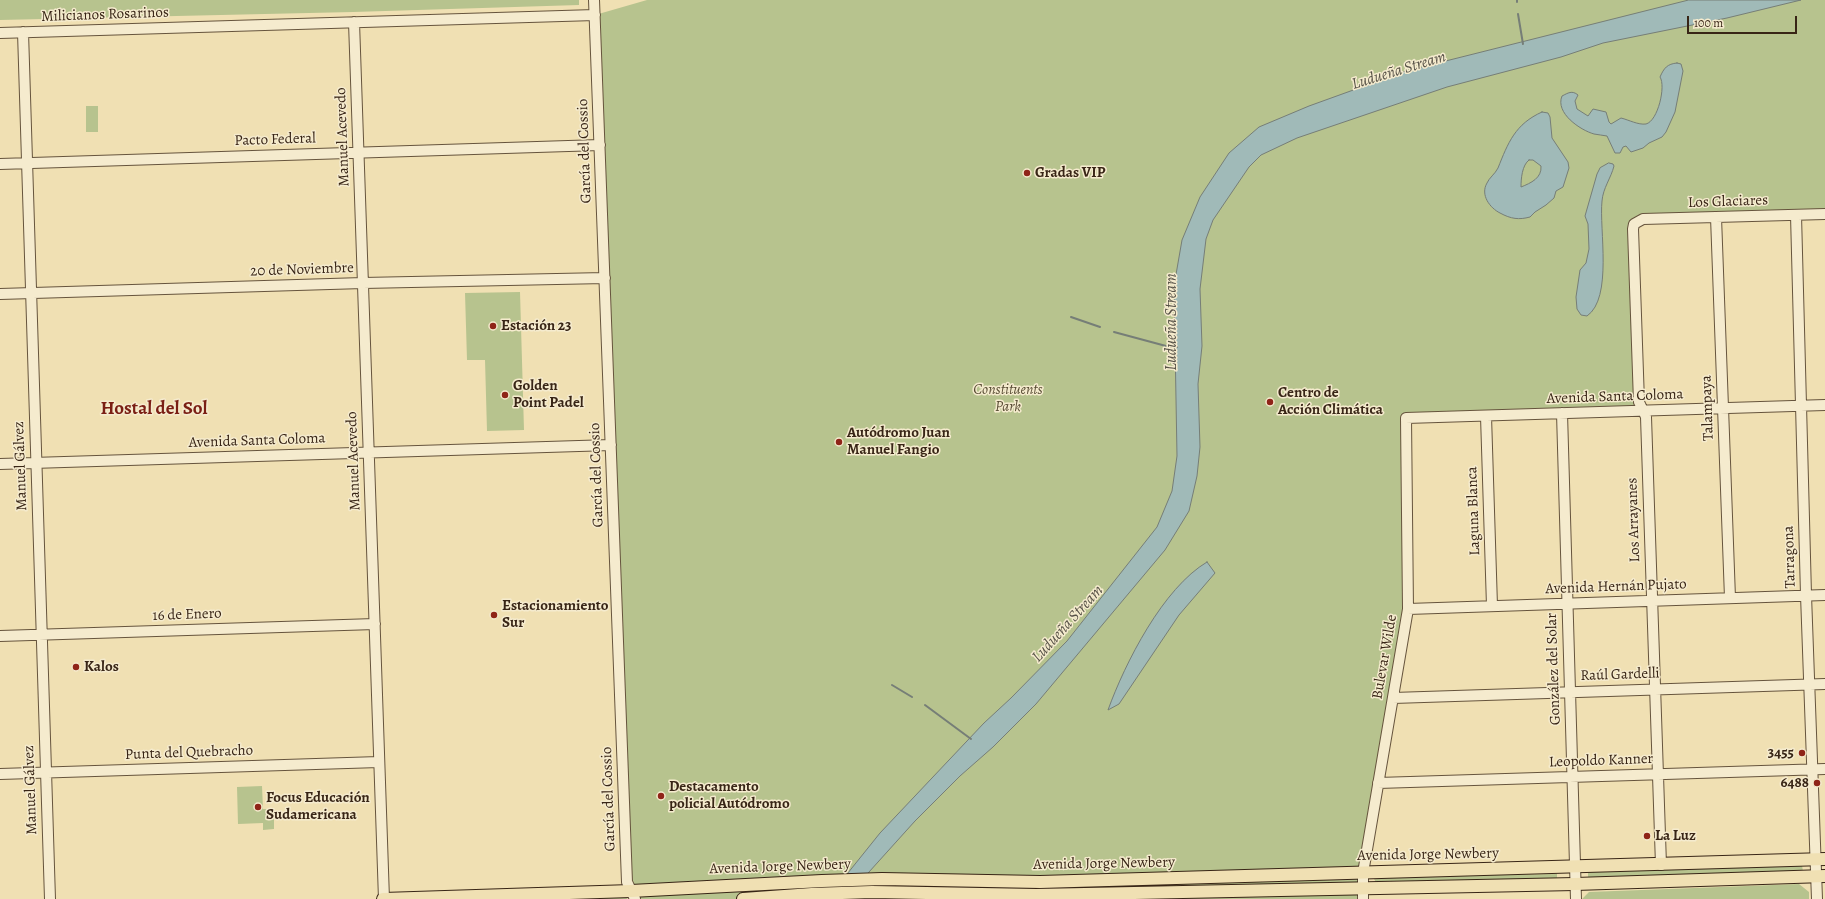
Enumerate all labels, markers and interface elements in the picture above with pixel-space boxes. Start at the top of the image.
street label: Milicianos Rosarinos [41,4,169,26]
scale bar [1689,8,1799,34]
text: 100 m [1694,15,1723,31]
water label: Ludueña Stream [1350,48,1448,94]
street label: Manuel Acevedo [332,87,354,187]
street label: García del Cossio [574,98,596,204]
street label: Pacto Federal [234,130,316,150]
place label: Gradas VIP [1035,164,1105,182]
marker: Gradas VIP [1022,168,1032,178]
street label: Los Glaciares [1687,192,1769,212]
street label: 20 de Noviembre [250,259,354,281]
water label: Ludueña Stream [1162,273,1182,371]
place label: Estación 23 [501,317,571,335]
marker: Estación 23 [488,321,498,331]
street label: Talampaya [1698,375,1718,441]
place label: Golden Point Padel [513,377,584,412]
park label: Constituents Park [973,381,1043,416]
place label: Centro de Acción Climática [1278,384,1383,419]
street label: Avenida Santa Coloma [1546,386,1684,408]
marker: Golden Point Padel [500,390,510,400]
marker: Centro de Acción Climática [1265,397,1275,407]
district label: Hostal del Sol [100,398,208,420]
street label: Manuel Acevedo [343,411,365,511]
street label: Manuel Gálvez [10,421,32,511]
street label: García del Cossio [586,422,608,528]
place label: Autódromo Juan Manuel Fangio [847,424,950,459]
street label: Avenida Santa Coloma [188,430,326,452]
marker: Autódromo Juan Manuel Fangio [834,437,844,447]
street label: Laguna Blanca [1463,466,1485,556]
street label: Los Arrayanes [1624,477,1644,563]
street label: Tarragona [1780,525,1800,589]
street label: Avenida Hernán Pujato [1545,576,1687,598]
water label: Ludueña Stream [1028,581,1108,667]
place label: Estacionamiento Sur [502,597,609,632]
street label: 16 de Enero [152,605,222,625]
marker: Estacionamiento Sur [489,610,499,620]
street label: González del Solar [1543,612,1565,726]
street label: Bulevar Wilde [1369,613,1401,701]
place label: Kalos [84,658,119,676]
marker: Kalos [71,662,81,672]
street label: Raúl Gardelli [1580,665,1660,685]
street label: Punta del Quebracho [125,742,253,764]
place label: 3455 [1768,744,1794,762]
street label: Manuel Gálvez [20,745,42,835]
street label: García del Cossio [598,746,620,852]
marker: 3455 [1797,748,1807,758]
street label: Leopoldo Kanner [1548,750,1654,772]
place label: 6488 [1781,774,1809,792]
place label: Destacamento policial Autódromo [669,778,790,813]
marker: 6488 [1812,778,1822,788]
place label: Focus Educación Sudamericana [266,789,370,824]
marker: Destacamento policial Autódromo [656,791,666,801]
marker: Focus Educación Sudamericana [253,802,263,812]
place label: La Luz [1655,827,1696,845]
marker: La Luz [1642,831,1652,841]
street label: Avenida Jorge Newbery [1357,845,1499,865]
street label: Avenida Jorge Newbery [1033,854,1175,874]
street label: Avenida Jorge Newbery [709,856,851,878]

